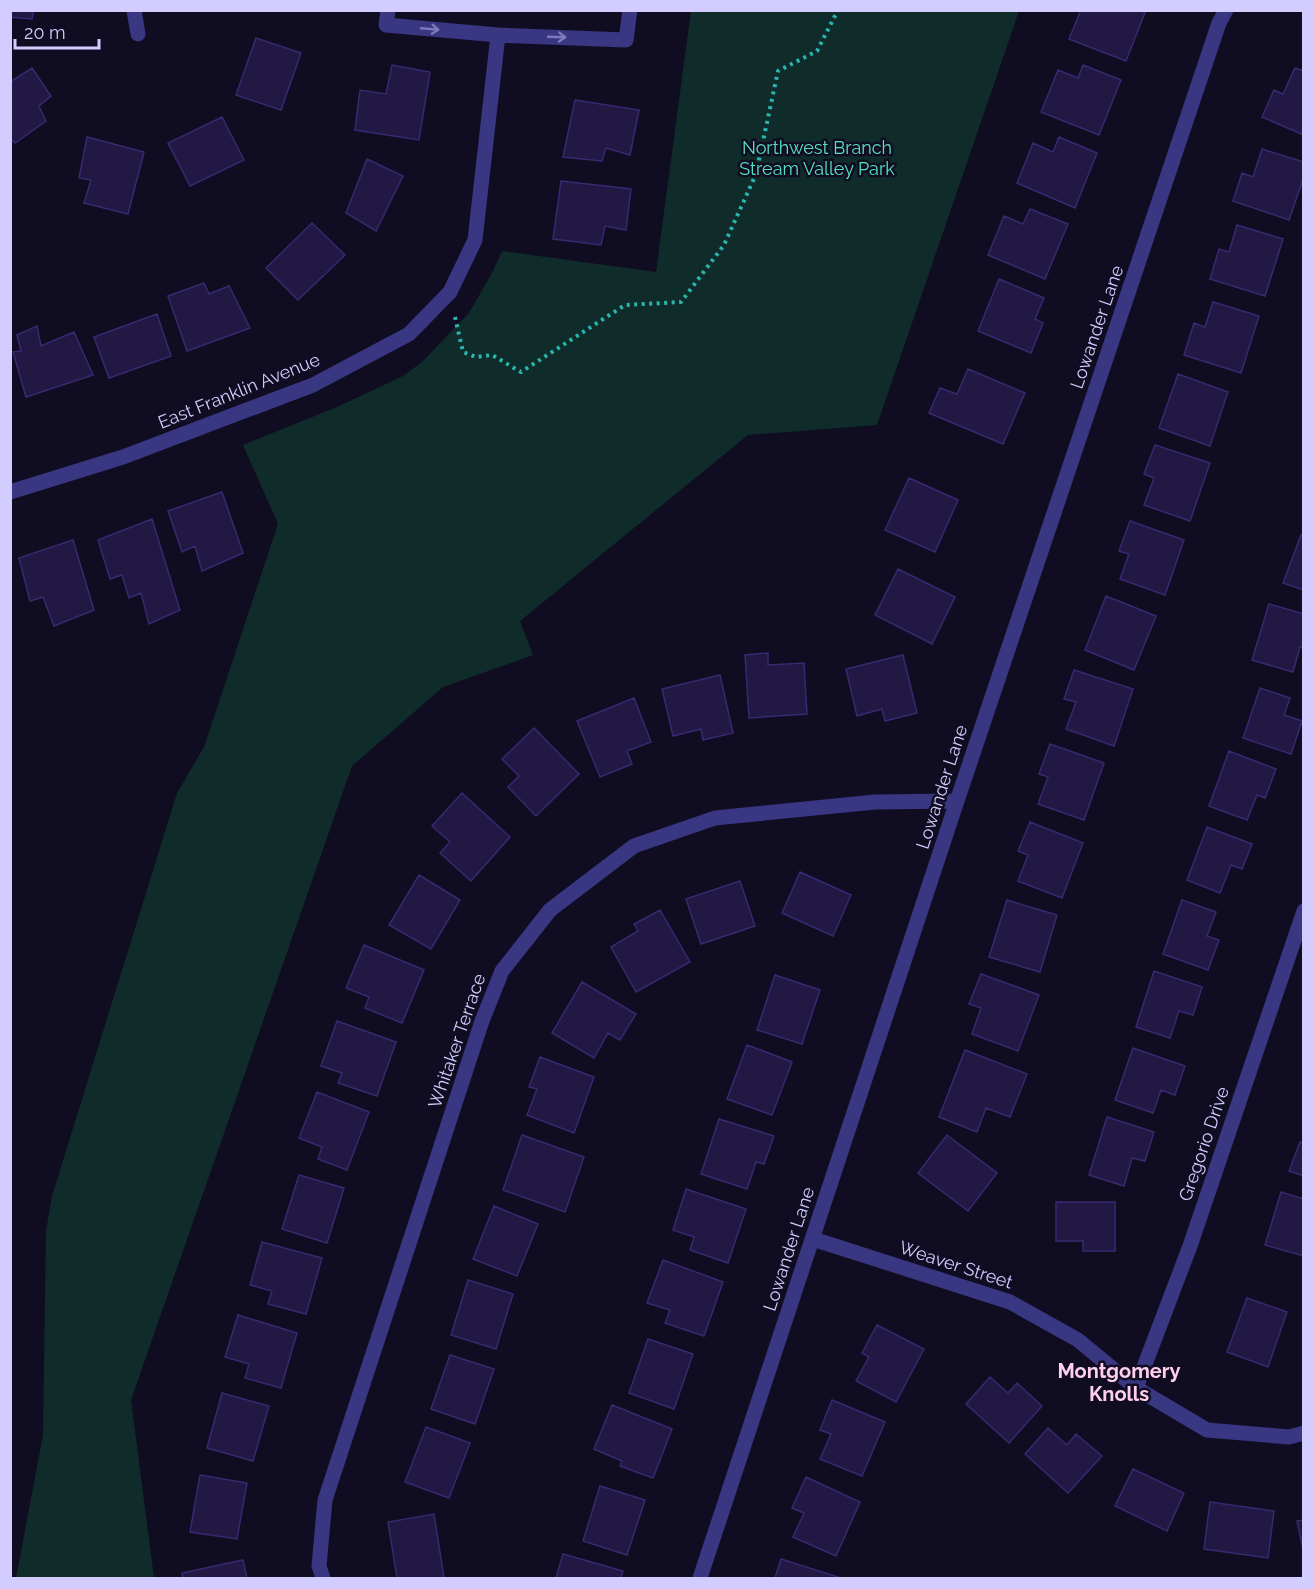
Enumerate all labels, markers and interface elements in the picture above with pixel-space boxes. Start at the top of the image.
scale bar [15,12,99,50]
text: 20 m [24,22,66,43]
one-way arrow [420,24,440,35]
one-way arrow [546,32,566,43]
park label: Northwest Branch Stream Valley Park [739,137,895,179]
street label: Lowander Lane [1066,262,1128,391]
street label: East Franklin Avenue [155,348,323,433]
street label: Lowander Lane [912,722,972,851]
street label: Whitaker Terrace [424,970,490,1111]
street label: Gregorio Drive [1174,1083,1233,1204]
street label: Lowander Lane [759,1184,819,1313]
street label: Weaver Street [897,1236,1015,1293]
district label: Montgomery Knolls [1058,1359,1180,1406]

